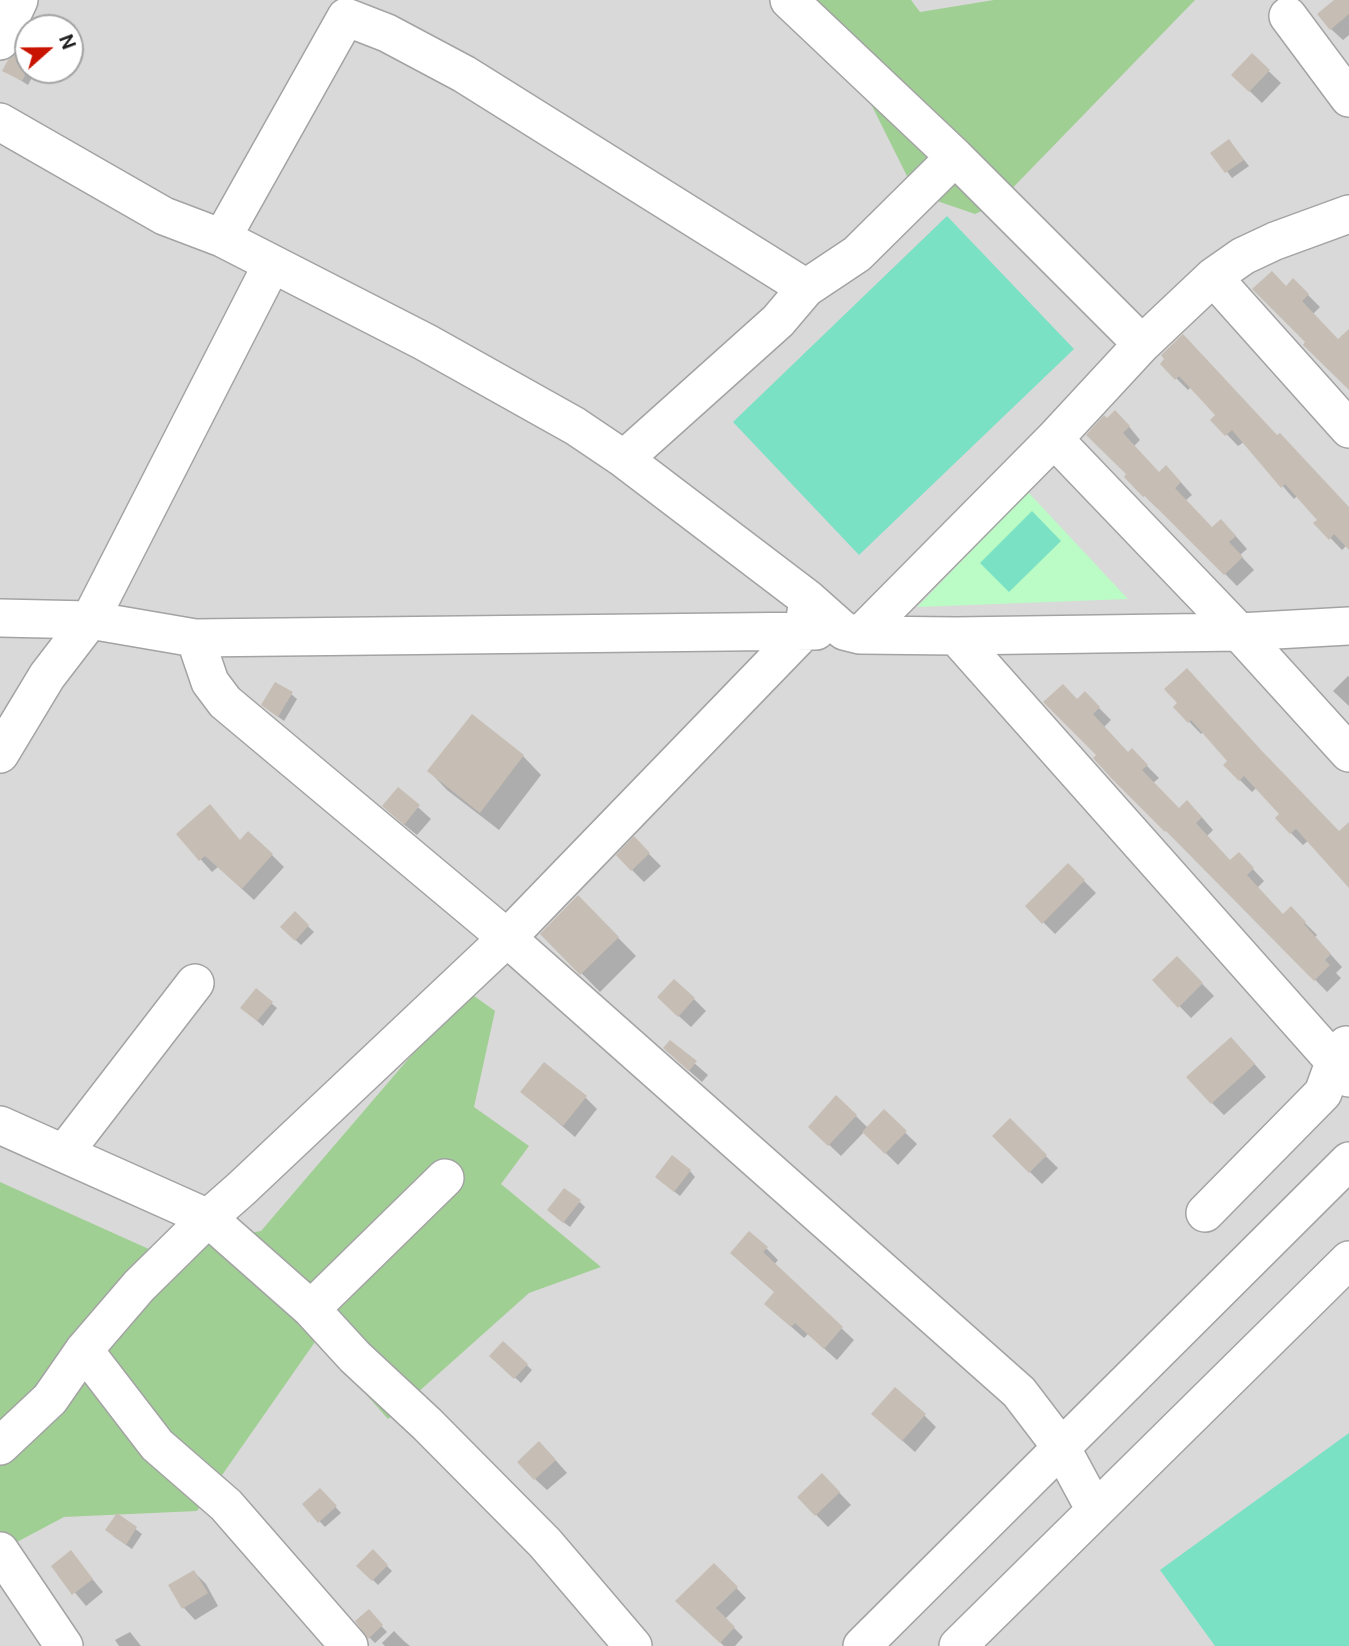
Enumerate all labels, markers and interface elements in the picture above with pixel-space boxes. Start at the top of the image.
north arrow [14,14,84,84]
text: N [53,31,81,53]

